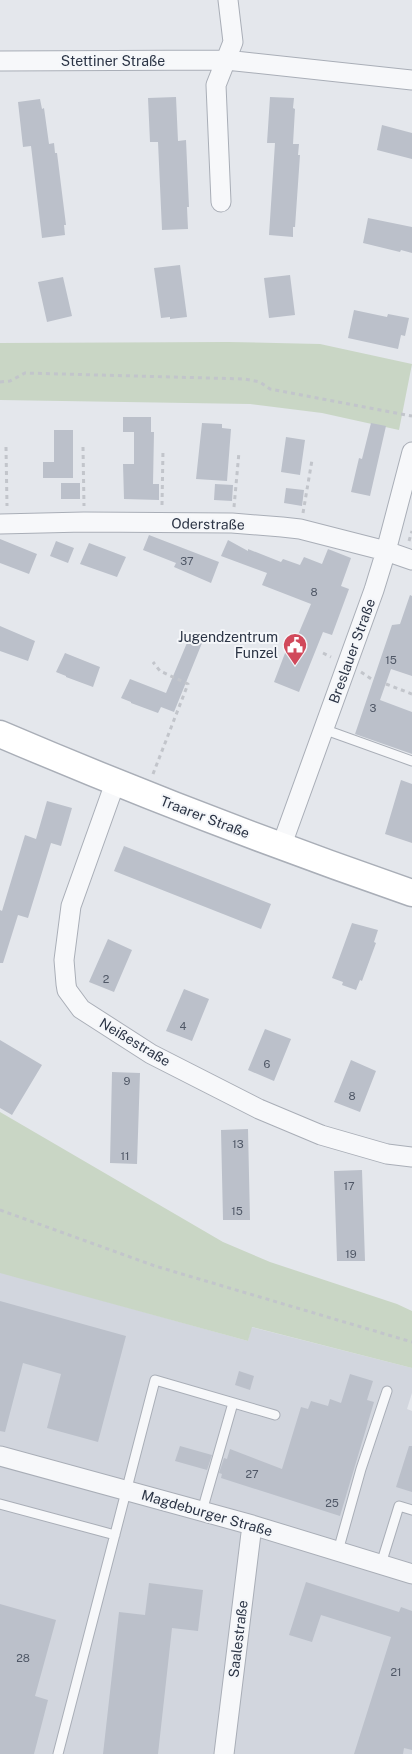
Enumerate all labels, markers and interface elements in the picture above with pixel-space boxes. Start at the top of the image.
street label: Stettiner Straße [61,53,165,69]
street label: Oderstraße [171,515,245,533]
house number: 37 [180,555,194,567]
house number: 8 [310,586,318,598]
street label: Breslauer Straße [326,596,378,706]
place label: Jugendzentrum Funzel [178,629,278,661]
public building icon: Jugendzentrum Funzel [282,632,308,666]
house number: 15 [385,654,397,666]
house number: 3 [370,702,377,714]
street label: Traarer Straße [158,793,252,841]
house number: 2 [103,973,110,985]
street label: Neißestraße [97,1015,173,1069]
house number: 4 [180,1020,187,1032]
house number: 6 [264,1058,271,1070]
house number: 9 [124,1075,131,1087]
house number: 8 [348,1090,356,1102]
house number: 13 [232,1138,244,1150]
house number: 11 [121,1150,129,1162]
house number: 17 [343,1180,355,1192]
house number: 15 [231,1205,243,1217]
house number: 19 [345,1248,357,1260]
house number: 27 [245,1468,259,1480]
street label: Magdeburger Straße [140,1487,274,1539]
house number: 25 [325,1497,339,1509]
street label: Saalestraße [225,1599,251,1679]
house number: 28 [16,1652,30,1664]
house number: 21 [390,1666,402,1678]

